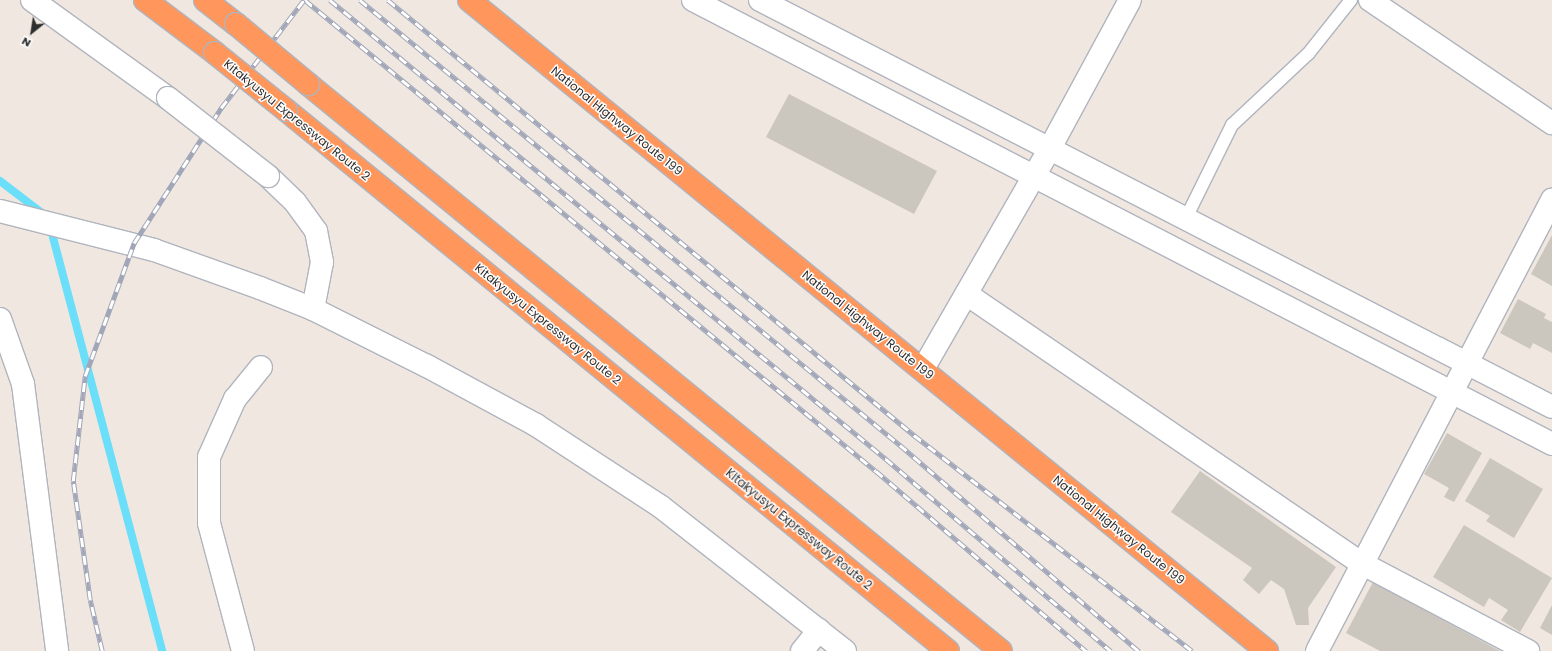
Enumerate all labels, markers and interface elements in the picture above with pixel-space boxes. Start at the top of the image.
north arrow [12,12,52,52]
text: N [18,33,34,51]
street label: Kitakyusyu Expressway Route 2 [221,56,373,184]
street label: National Highway Route 199 [548,63,686,179]
street label: Kitakyusyu Expressway Route 2 [472,260,624,388]
street label: National Highway Route 199 [799,267,937,383]
street label: Kitakyusyu Expressway Route 2 [723,465,875,593]
street label: National Highway Route 199 [1050,472,1188,588]

